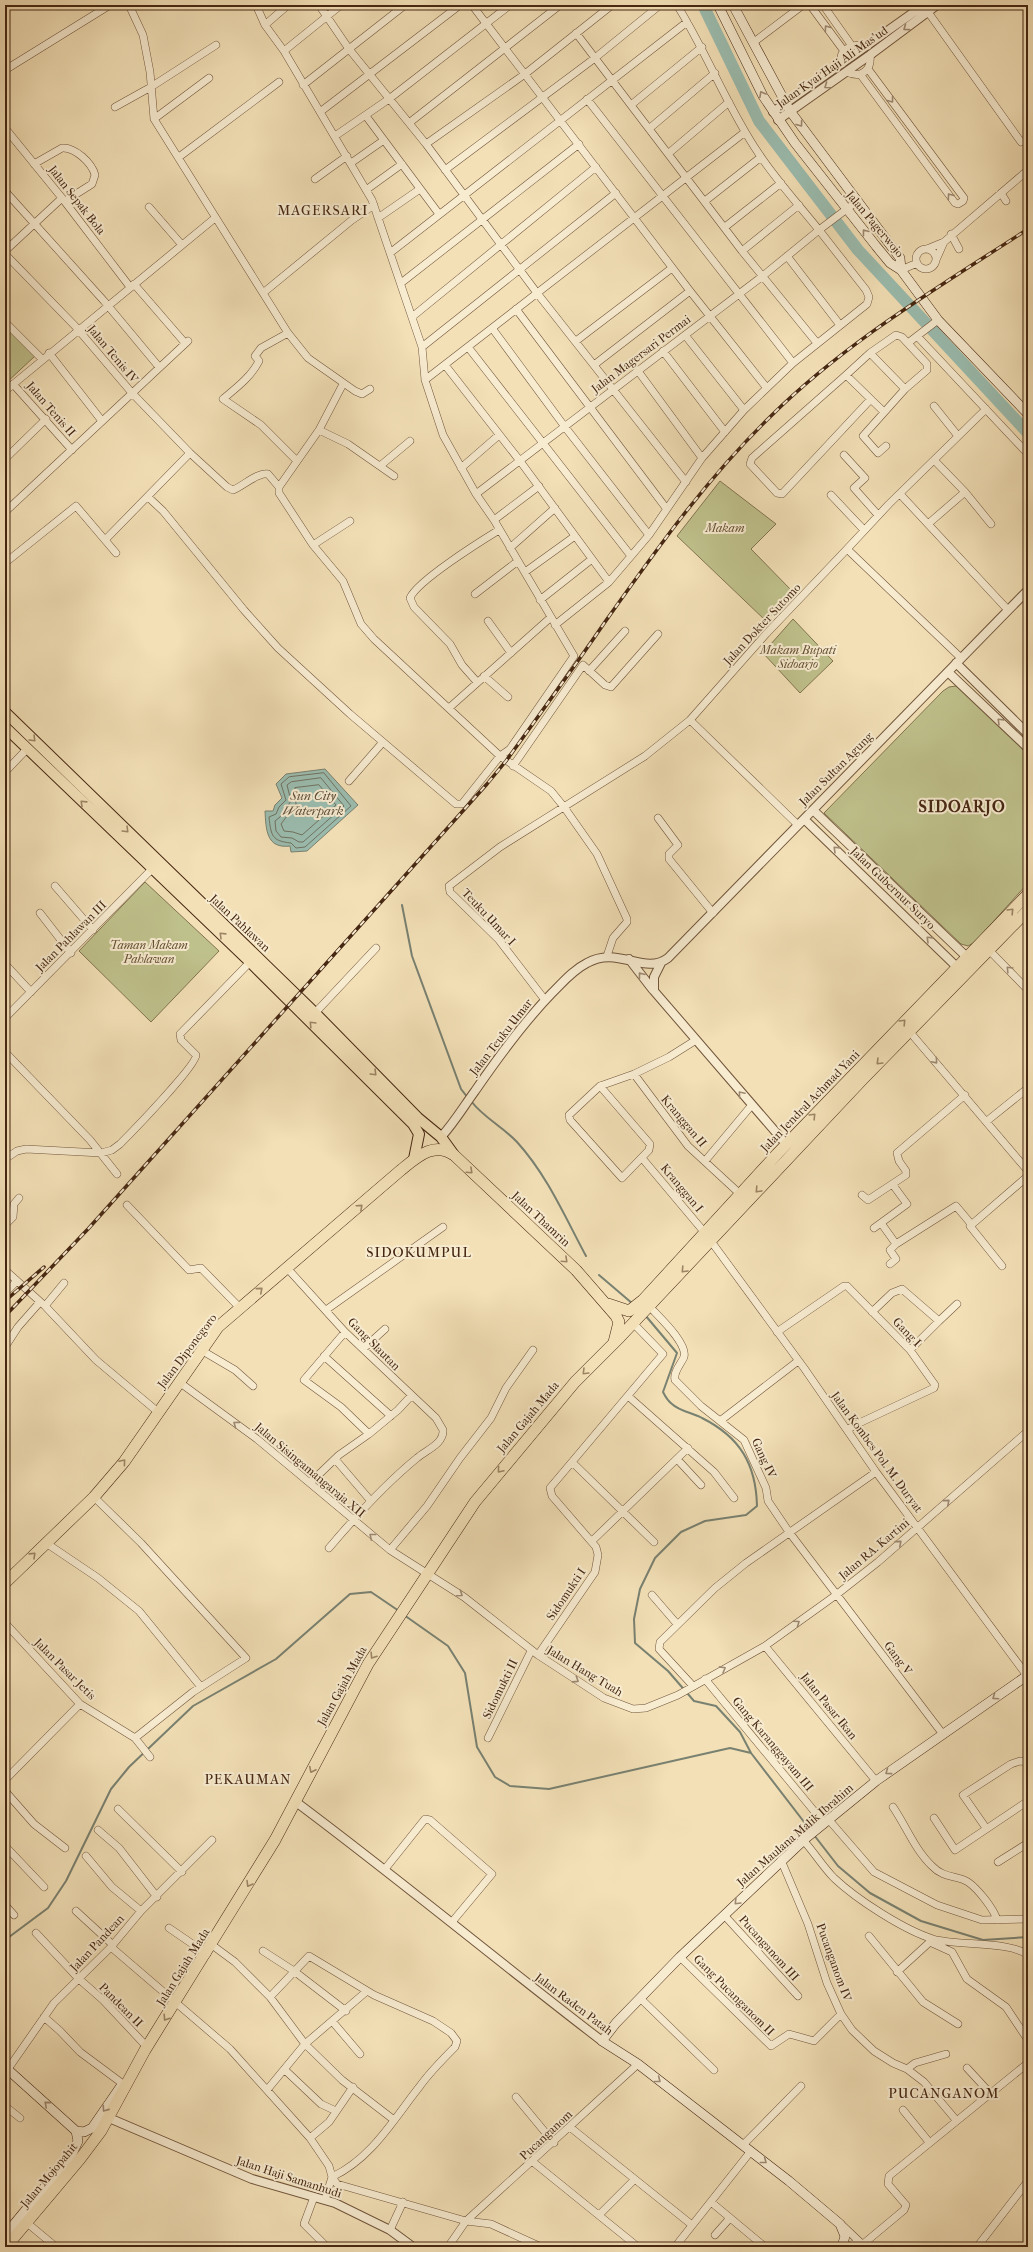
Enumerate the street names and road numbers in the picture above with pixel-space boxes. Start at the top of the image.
street label: Jalan Kyai Haji Ali Mas'ud [773,23,891,111]
street label: Jalan Sepak Bola [45,162,109,238]
street label: Jalan Pagerwojo [843,187,907,260]
street label: Jalan Magersari Permai [588,312,694,396]
street label: Jalan Tenis IV [84,321,142,387]
street label: Jalan Tenis II [23,378,79,440]
street label: Jalan Dokter Sutomo [720,580,803,669]
street label: Jalan Sultan Agung [796,729,876,809]
street label: Jalan Gubernur Suryo [847,843,938,932]
street label: Teuku Umar I [459,886,519,949]
street label: Jalan Pahlawan [206,891,273,955]
street label: Jalan Pahlawan III [32,898,109,975]
street label: Jalan Teuku Umar [466,995,536,1079]
street label: Jalan Jendral Achmad Yani [757,1047,863,1156]
street label: Kranggan II [658,1092,710,1150]
street label: Kranggan I [658,1161,707,1215]
street label: Jalan Thamrin [508,1188,573,1250]
street label: Jalan Diponegoro [154,1311,220,1392]
street label: Gang Slautan [345,1315,403,1373]
street label: Gang I [890,1315,924,1350]
street label: Jalan Gajah Mada [493,1378,562,1456]
street label: Jalan Kombes Pol. M. Duryat [828,1388,926,1516]
street label: Jalan Sisingamangaraja XII [251,1419,368,1521]
street label: Gang IV [749,1436,780,1481]
street label: Jalan RA. Kartini [835,1515,912,1583]
street label: Sidomukti I [543,1565,589,1623]
street label: Jalan Pasar Jetis [31,1635,99,1703]
street label: Gang V [881,1639,916,1678]
street label: Jalan Hang Tuah [544,1642,626,1699]
street label: Jalan Gajah Mada [314,1643,370,1729]
street label: Sidomukti II [480,1657,521,1721]
street label: Jalan Pasar Ikan [797,1669,860,1742]
street label: Gang Karanggayam III [730,1694,817,1794]
street label: Jalan Maulana Malik Ibrahim [733,1781,856,1890]
street label: Jalan Pandean [66,1912,127,1975]
street label: Pucanganom III [736,1912,802,1984]
street label: Pucanganom IV [813,1921,855,2004]
street label: Jalan Gajah Mada [153,1925,213,2009]
street label: Gang Pucanganom II [691,1952,778,2039]
street label: Jalan Raden Patah [531,1970,616,2038]
street label: Pandean II [96,1980,146,2030]
street label: Pucanganom [517,2107,575,2163]
street label: Jalan Mojopahit [17,2139,81,2211]
street label: Jalan Haji Samanhudi [234,2153,344,2201]

